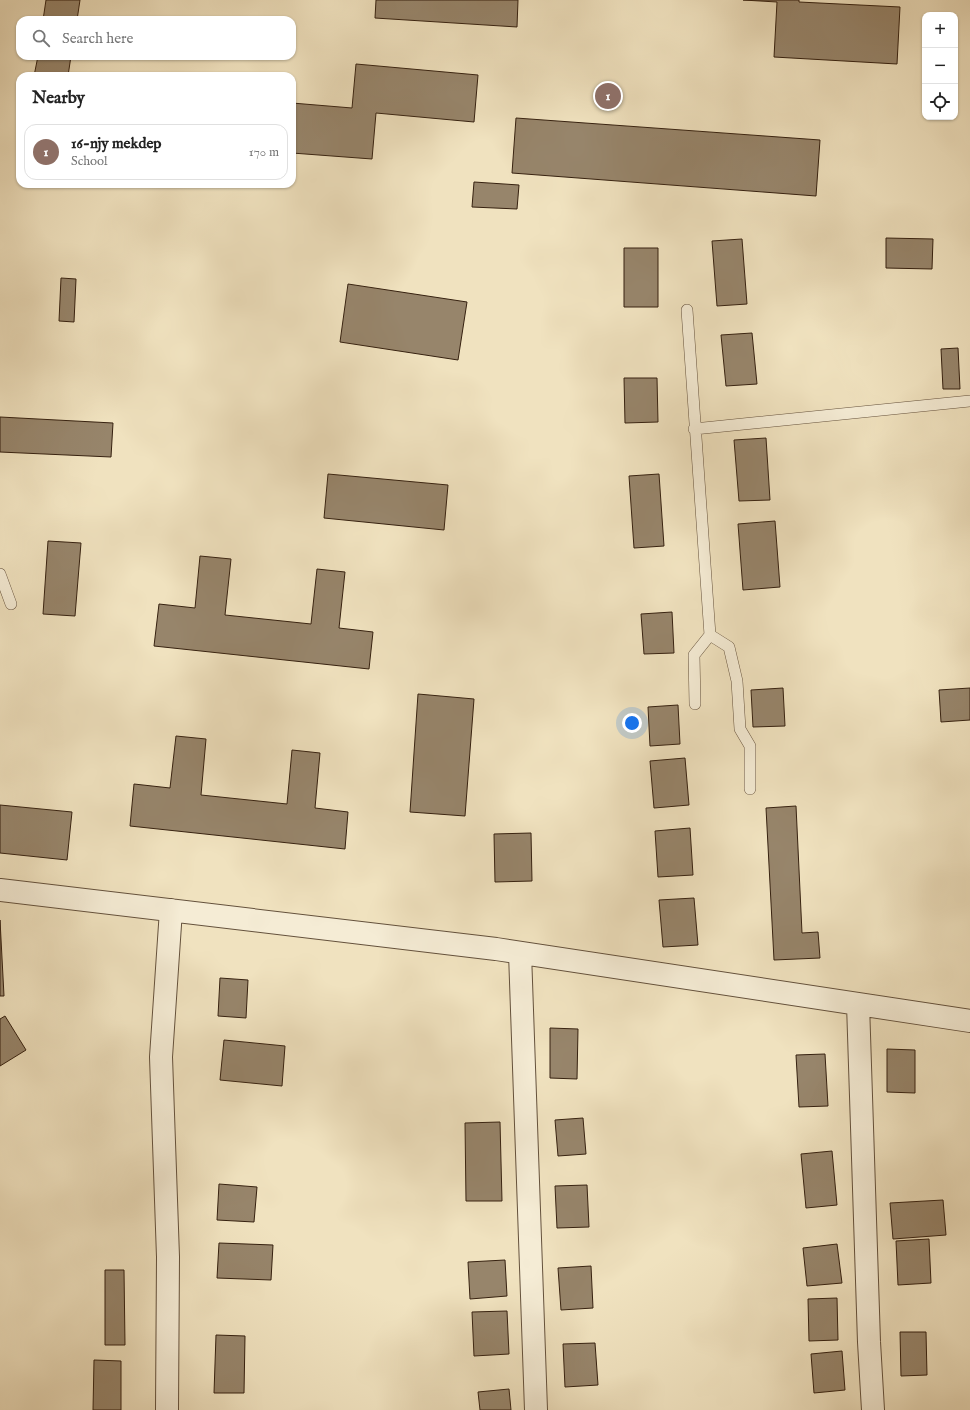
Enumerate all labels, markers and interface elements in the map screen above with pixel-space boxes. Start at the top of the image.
map controls [922,12,958,120]
button: + [922,12,958,48]
search box [16,16,296,60]
icon: search [30,27,52,49]
text: Search here [62,29,133,48]
button: − [922,48,958,84]
pin: 1 [595,81,621,111]
button: locate [922,84,958,120]
text: Nearby [32,88,85,109]
text: 16-njy mekdep [71,134,161,153]
text: 1 [44,144,48,161]
text: 170 m [249,144,279,161]
text: School [71,153,108,170]
your location [622,713,642,733]

